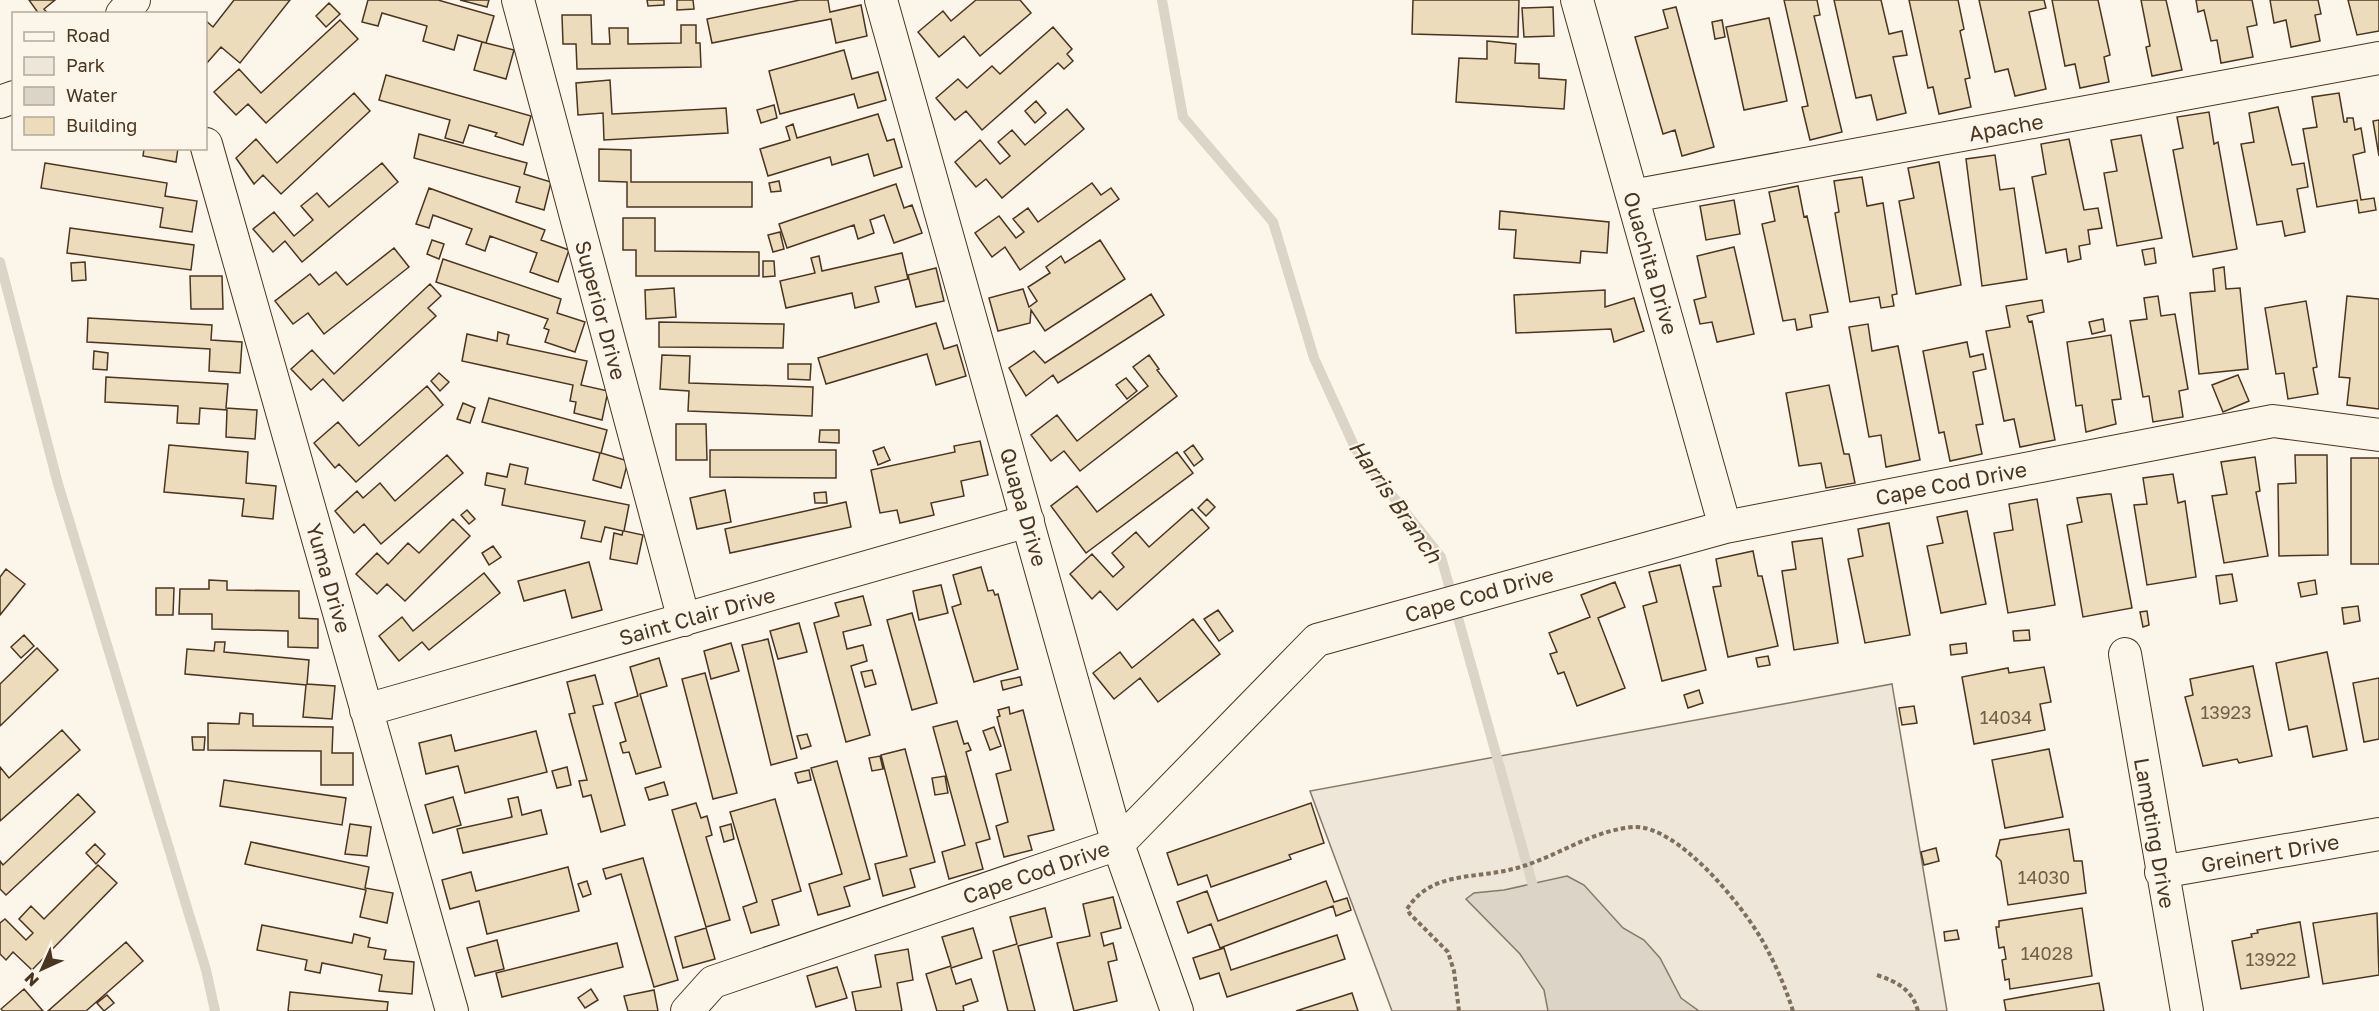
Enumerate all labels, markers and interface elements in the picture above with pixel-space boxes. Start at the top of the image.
legend [12,12,207,150]
text: Road [66,24,110,46]
text: Park [66,54,105,76]
text: Water [66,84,117,106]
street label: Apache [1967,108,2045,146]
text: Building [66,114,137,136]
street label: Ouachita Drive [1618,188,1684,338]
street label: Superior Drive [570,238,632,382]
water label: Harris Branch [1344,434,1449,569]
street label: Quapa Drive [995,445,1053,569]
street label: Cape Cod Drive [1873,456,2029,510]
street label: Yuma Drive [301,520,357,636]
street label: Cape Cod Drive [1402,560,1556,628]
street label: Saint Clair Drive [616,581,778,651]
house number: 13923 [2200,701,2252,723]
house number: 14034 [1980,706,2032,728]
street label: Lampting Drive [2129,756,2181,910]
street label: Greinert Drive [2199,828,2341,878]
street label: Cape Cod Drive [959,835,1113,909]
house number: 14030 [2018,866,2070,888]
north arrow [12,939,72,999]
house number: 14028 [2021,942,2073,964]
house number: 13922 [2245,948,2297,970]
text: N [20,968,43,991]

